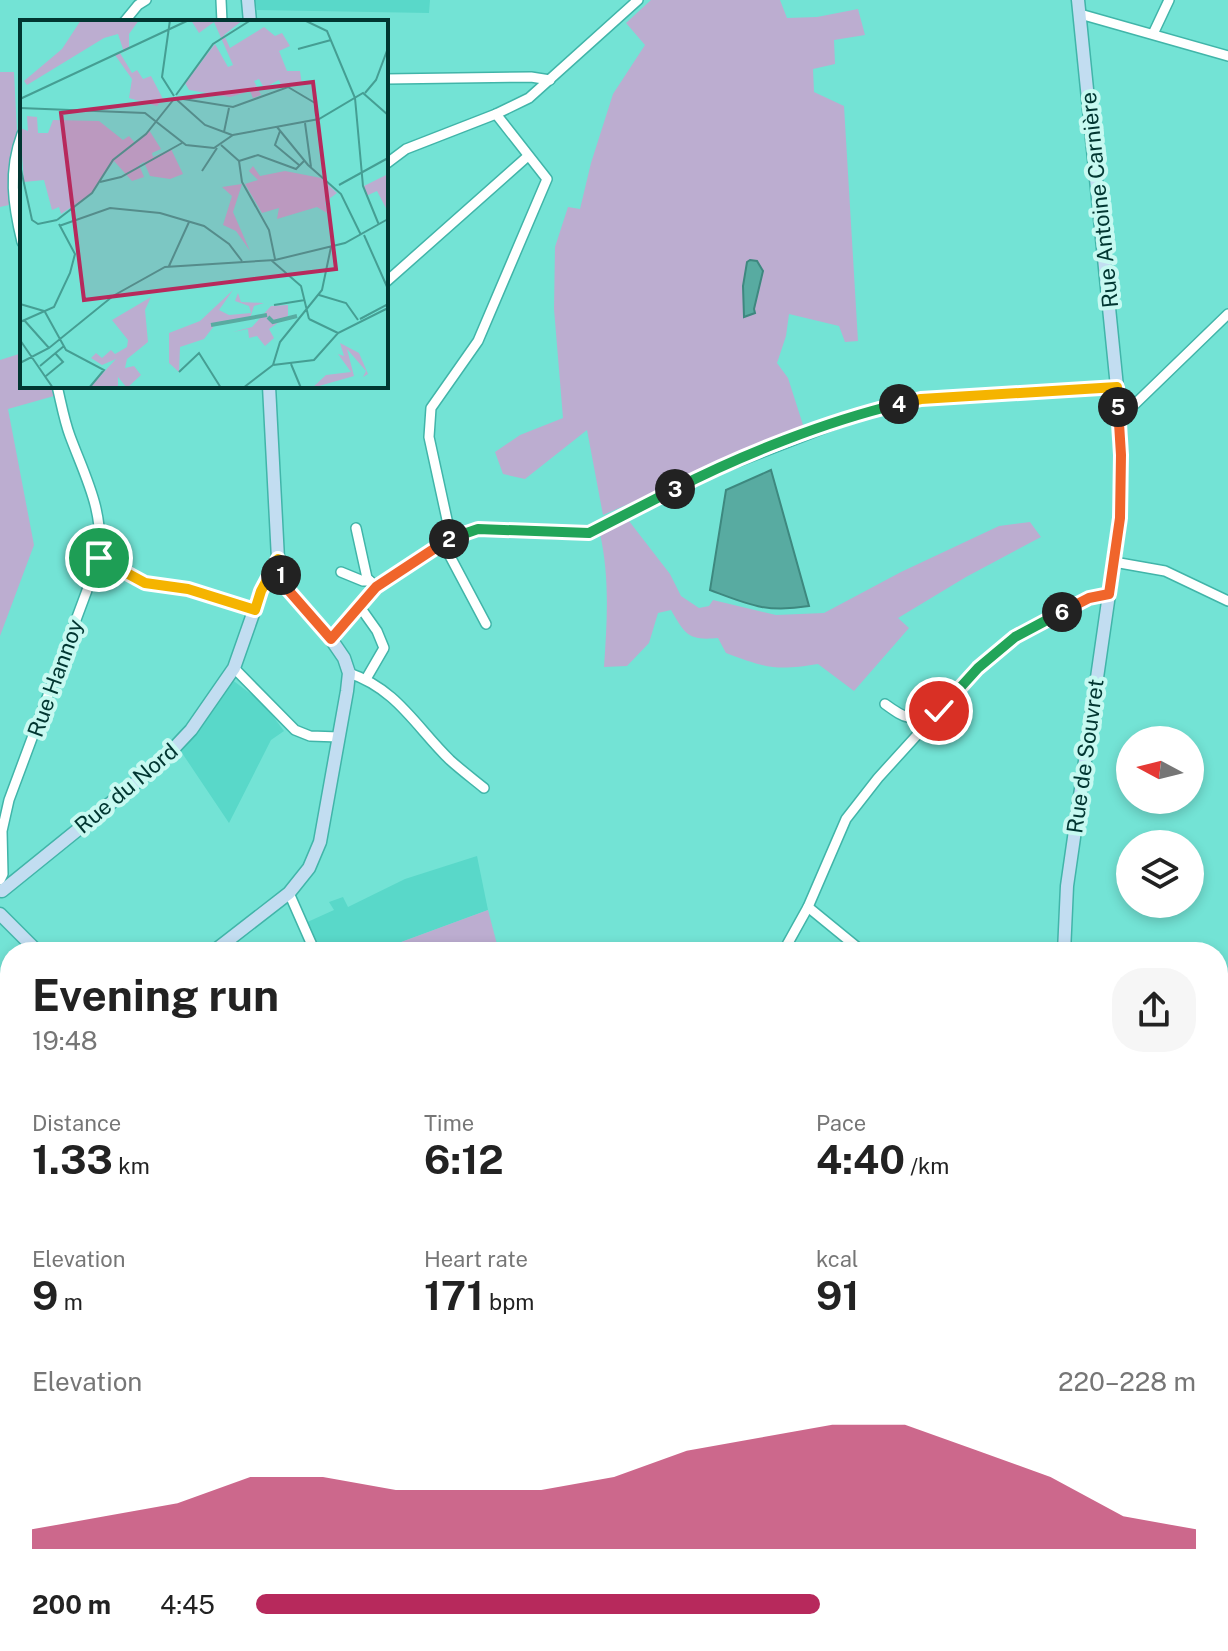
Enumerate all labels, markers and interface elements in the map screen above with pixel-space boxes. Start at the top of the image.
inset map [20,20,388,388]
street label: Rue Antoine Carnière [1075,91,1123,309]
pin: 4 [879,384,919,424]
pin: 5 [1098,387,1138,427]
text: 4 [892,391,906,417]
text: 5 [1111,394,1125,420]
pin: 3 [655,469,695,509]
text: 3 [668,476,682,502]
pin: 2 [429,519,469,559]
pin [65,524,133,592]
text: 2 [442,526,456,552]
icon: arrive [77,536,121,580]
pin: 1 [261,555,301,595]
text: 1 [276,562,286,588]
pin: 6 [1042,592,1082,632]
text: 6 [1055,599,1069,625]
street label: Rue Hannoy [22,615,88,740]
pin [905,677,973,745]
street label: Rue de Souvret [1061,677,1109,835]
icon: check [917,689,961,733]
north arrow [1116,726,1204,814]
map controls [1116,726,1204,918]
street label: Rue du Nord [69,737,183,839]
button: layers [1116,830,1204,918]
button: share [1112,968,1196,1052]
text: Evening run [32,969,279,1021]
text: 19:48 [32,1025,98,1056]
text: Distance [32,1110,121,1136]
text: Time [424,1110,474,1136]
text: Pace [816,1110,866,1136]
text: 1.33 [32,1136,113,1183]
text: 6:12 [424,1136,504,1183]
text: 4:40 [816,1136,905,1183]
text: km [113,1153,150,1179]
text: /km [905,1153,949,1179]
text: Elevation [32,1246,125,1272]
text: Heart rate [424,1246,528,1272]
text: kcal [816,1246,858,1272]
text: 9 [32,1272,58,1319]
text: 171 [424,1272,484,1319]
text: 91 [816,1272,859,1319]
text: m [58,1289,83,1315]
text: bpm [484,1289,534,1315]
text: Elevation [32,1366,142,1397]
text: 220–228 m [1058,1366,1196,1397]
text: 200 m [32,1589,111,1620]
text: 4:45 [160,1589,215,1620]

